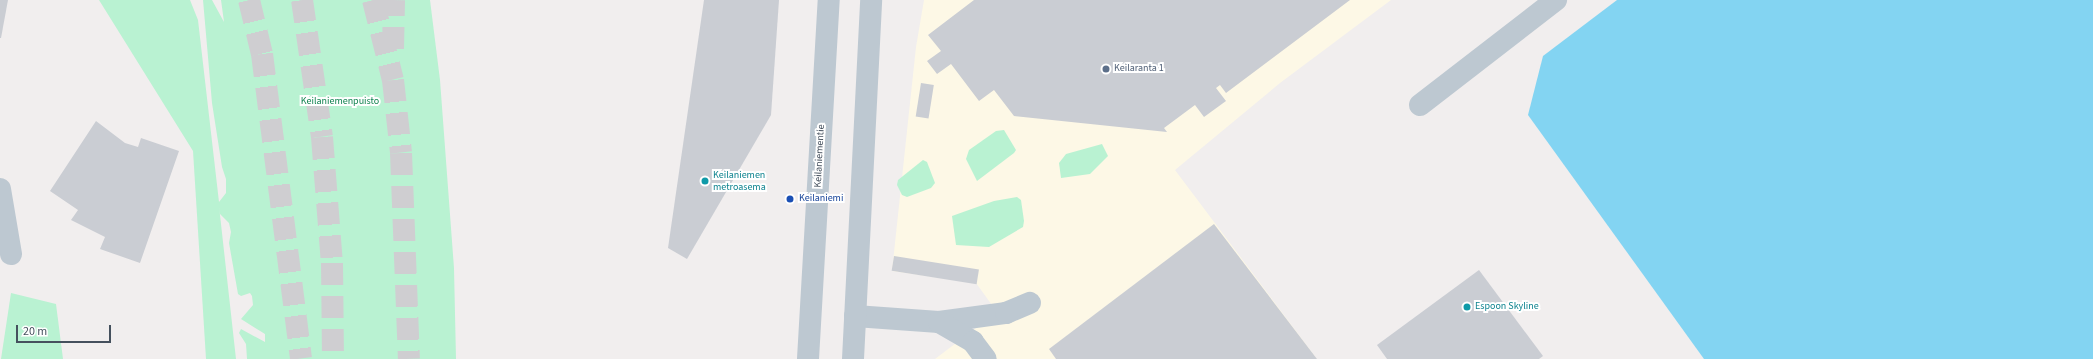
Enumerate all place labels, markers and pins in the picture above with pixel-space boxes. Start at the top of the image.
place label: Keilaranta 1 [1114,63,1164,75]
marker: Keilaranta 1 [1101,64,1111,74]
place label: Keilaniemen metroasema [713,169,766,192]
marker: Keilaniemen metroasema [700,176,710,186]
marker: Keilaniemi [784,193,796,205]
place label: Keilaniemi [799,193,843,205]
place label: Espoon Skyline [1475,301,1539,313]
marker: Espoon Skyline [1462,302,1472,312]

